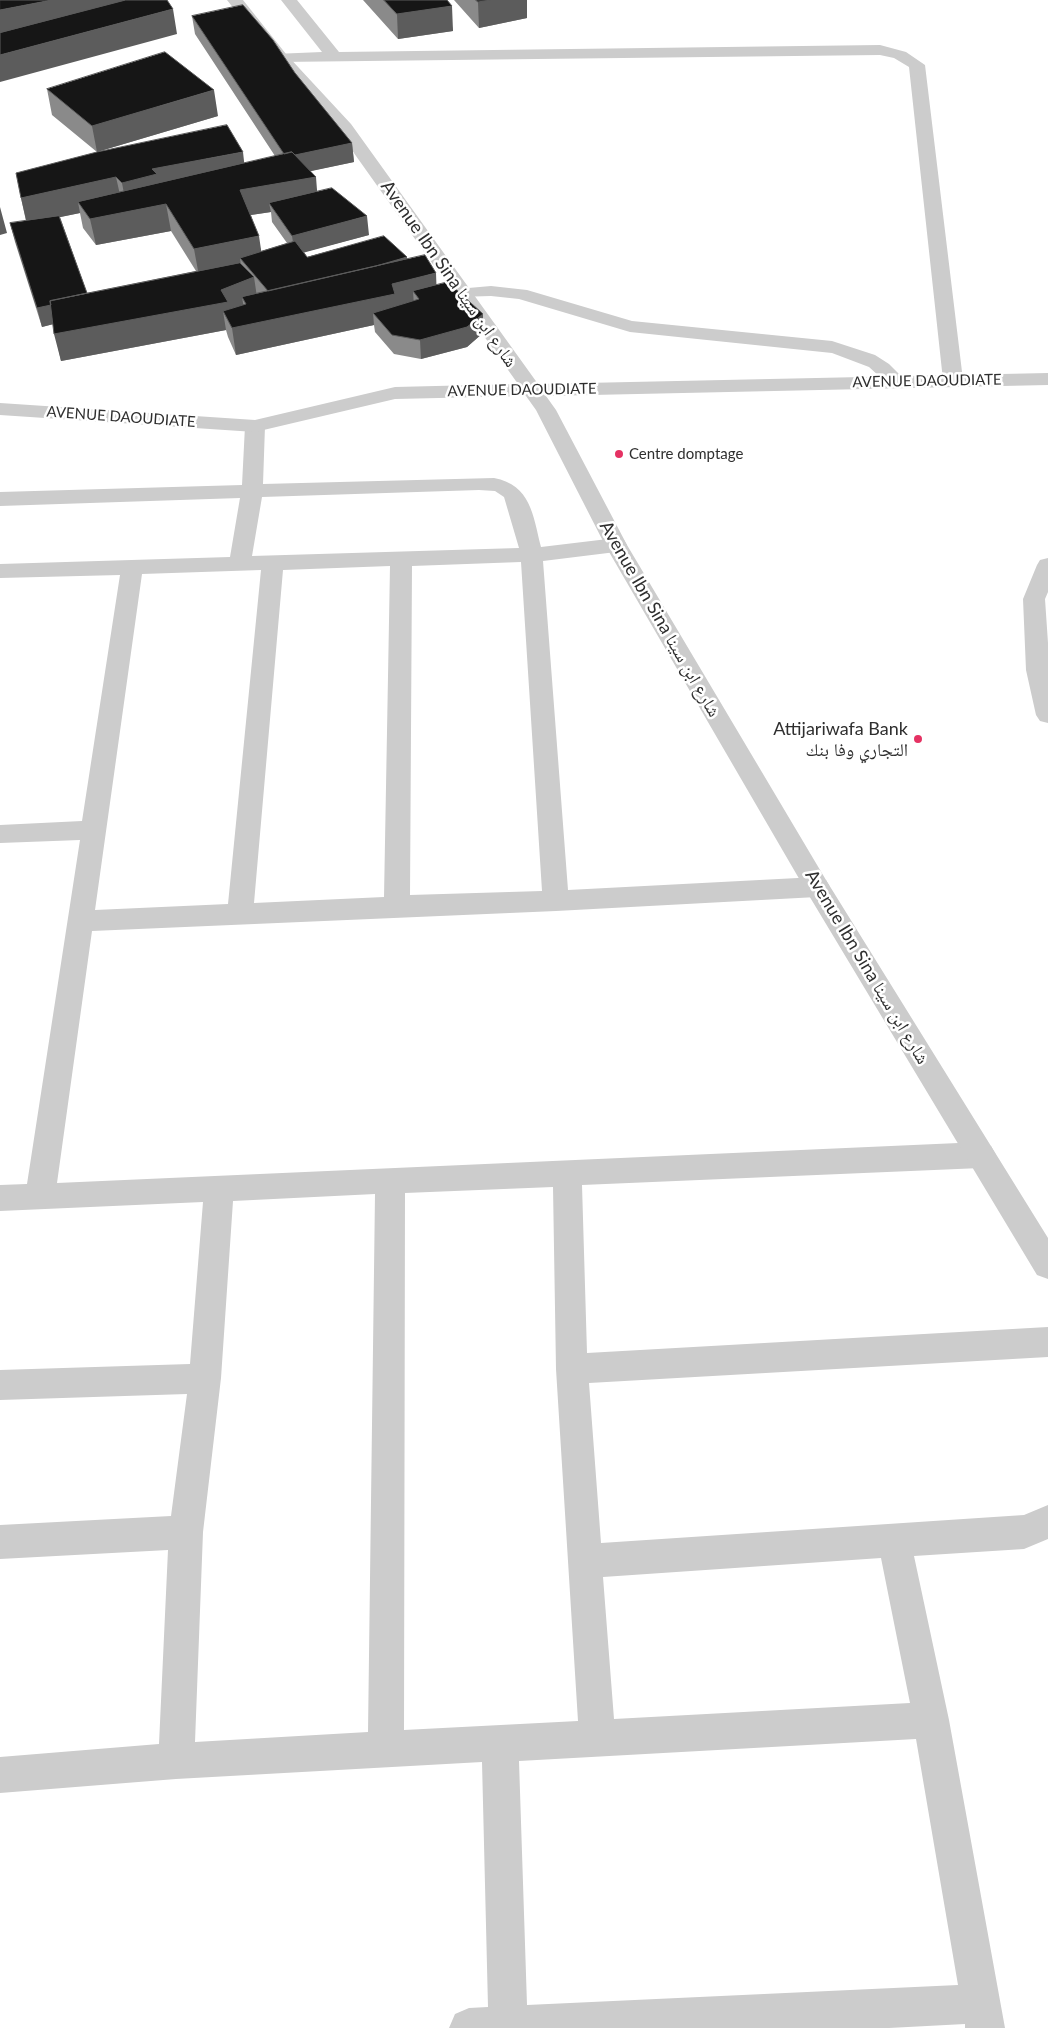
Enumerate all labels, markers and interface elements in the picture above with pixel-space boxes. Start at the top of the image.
street label: Avenue Ibn Sina شارع ابن سينا [376,177,522,371]
street label: AVENUE DAOUDIATE [852,371,1002,391]
street label: AVENUE DAOUDIATE [447,380,597,400]
street label: AVENUE DAOUDIATE [46,403,196,431]
place label: Centre domptage [629,445,743,463]
marker: Centre domptage [613,448,625,460]
street label: Avenue Ibn Sina شارع ابن سينا [595,517,725,721]
place label: Attijariwafa Bank التجاري وفا بنك [773,718,908,761]
marker: Attijariwafa Bank التجاري وفا بنك [912,733,924,745]
street label: Avenue Ibn Sina شارع ابن سينا [800,866,934,1068]

